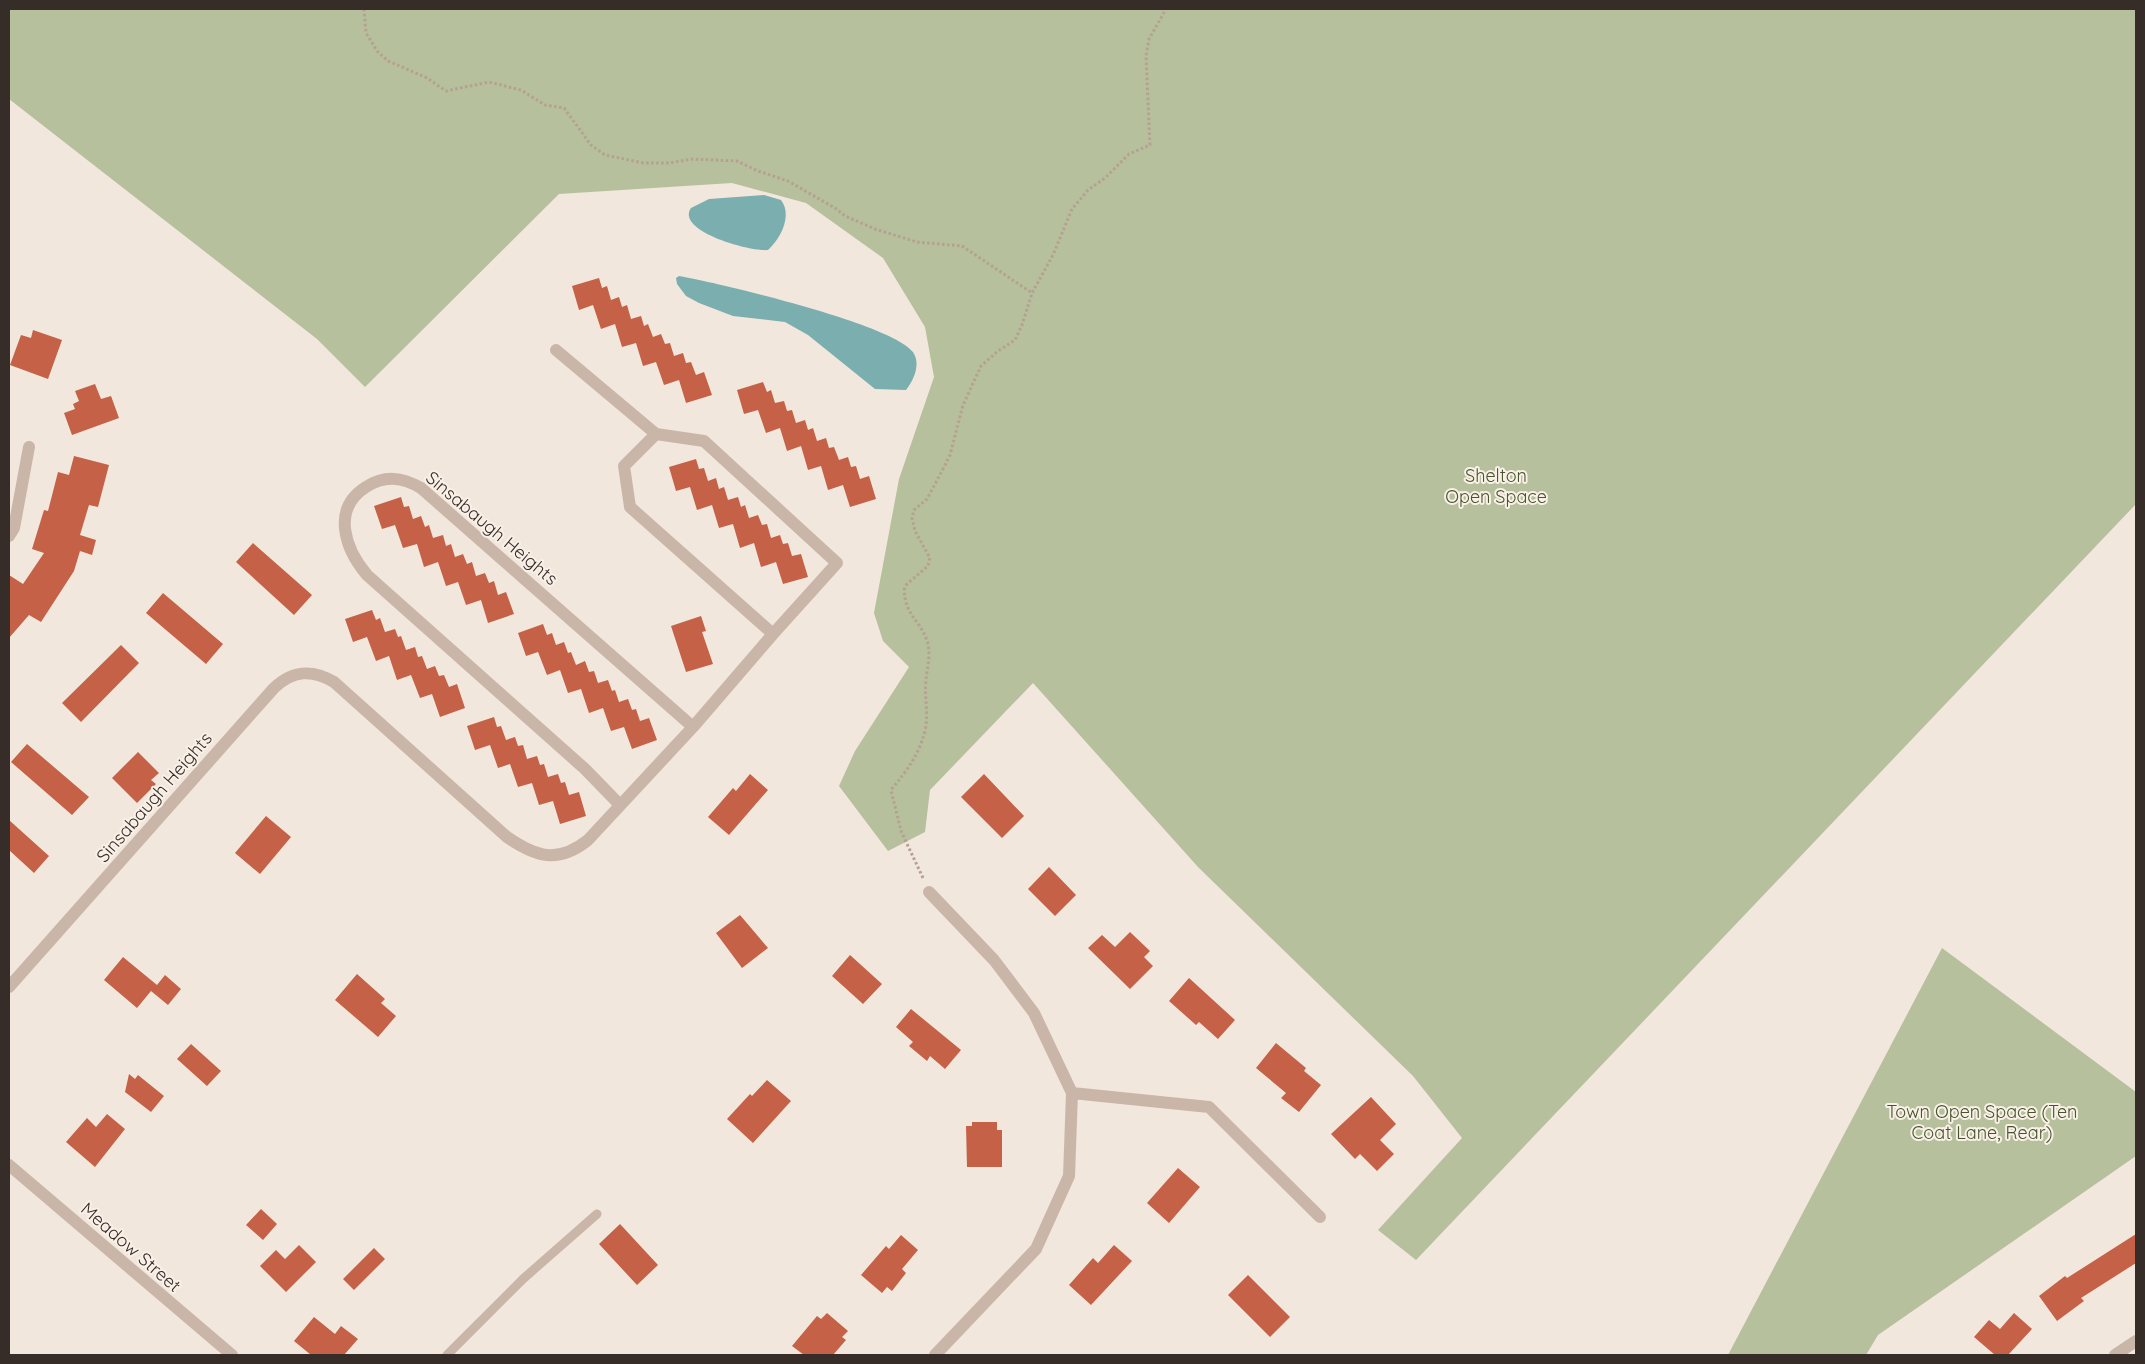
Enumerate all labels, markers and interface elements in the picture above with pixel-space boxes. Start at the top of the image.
park label: Shelton Open Space [1445,464,1547,508]
street label: Sinsabaugh Heights [421,466,563,590]
street label: Sinsabaugh Heights [91,727,217,867]
park label: Town Open Space (Ten Coat Lane, Rear) [1887,1100,2077,1144]
street label: Meadow Street [76,1197,186,1297]

